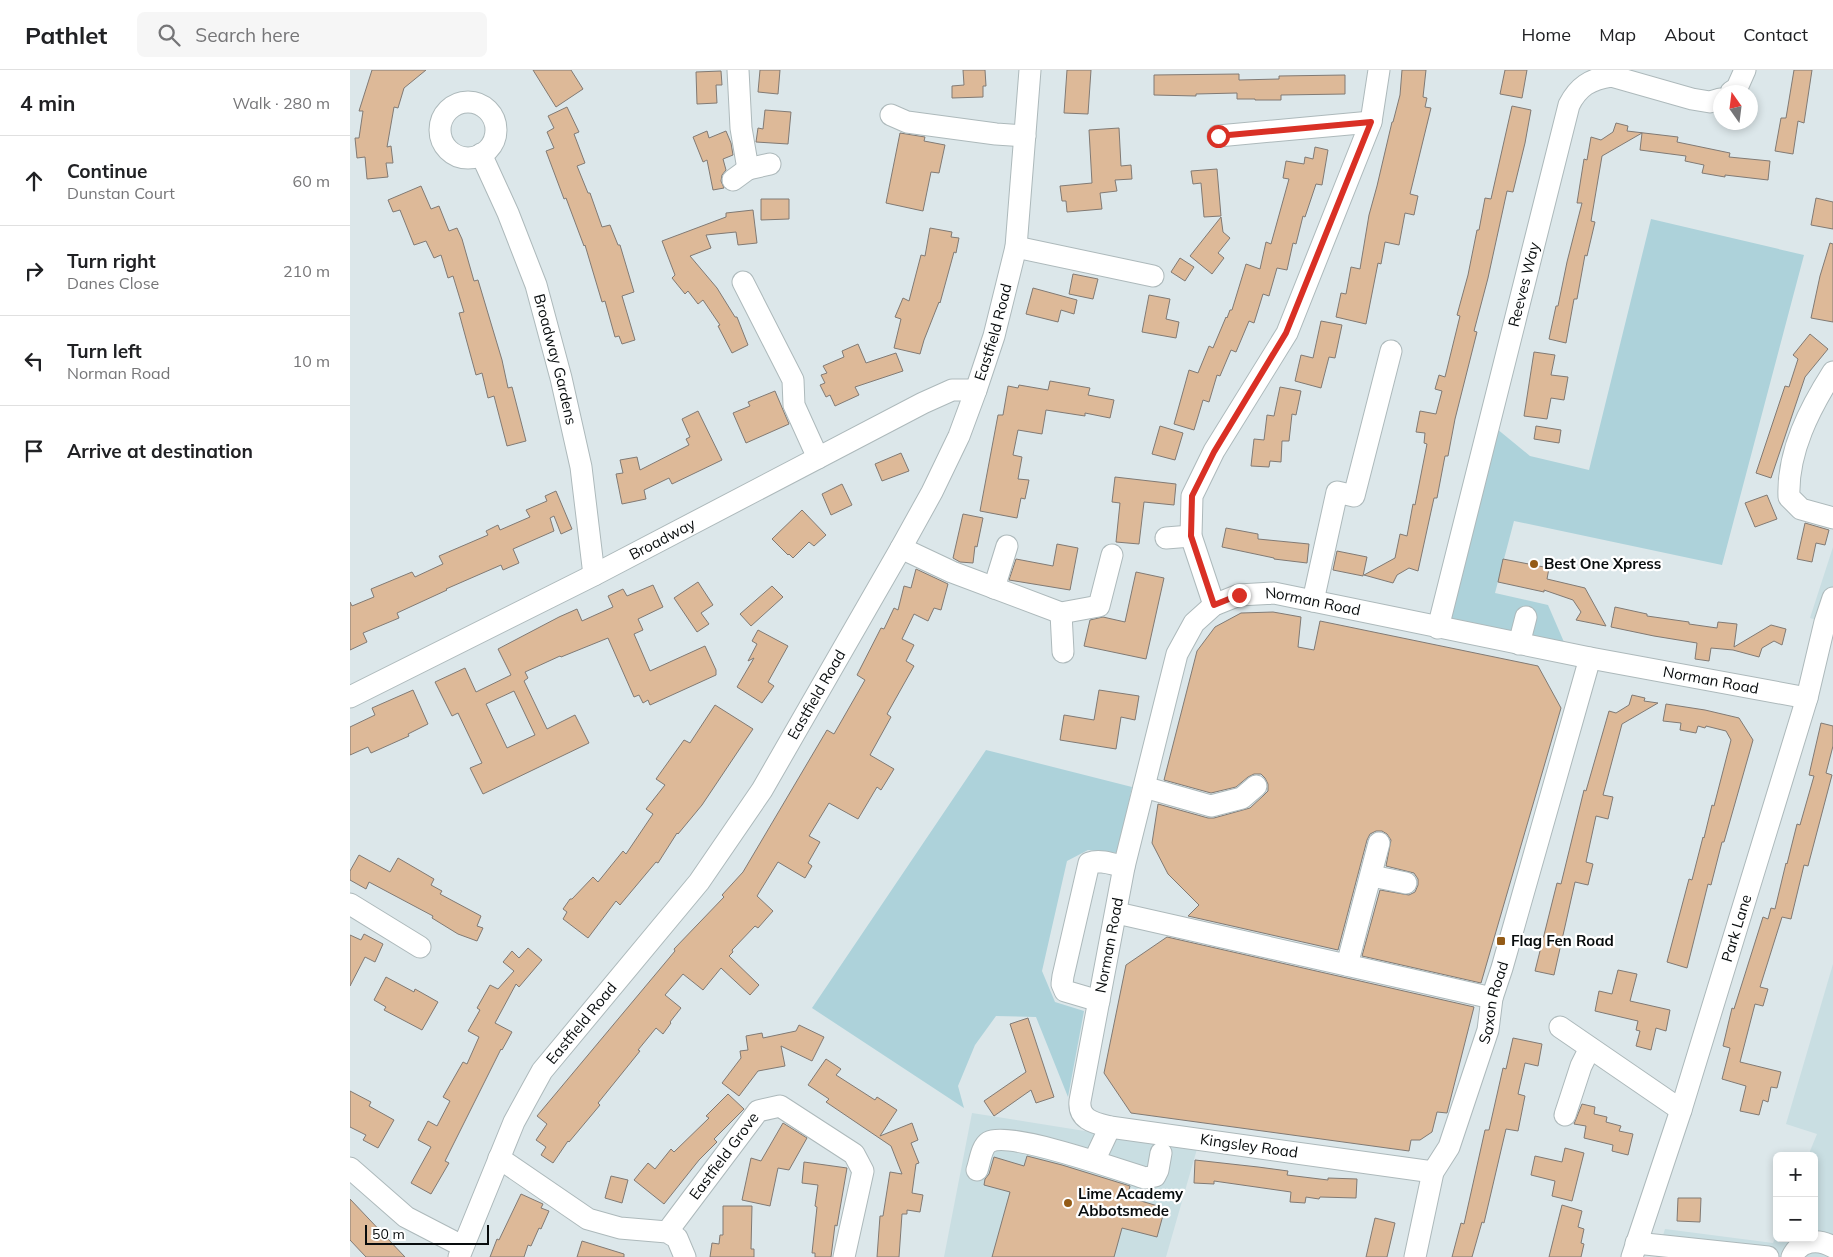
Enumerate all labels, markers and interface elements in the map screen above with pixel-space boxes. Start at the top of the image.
search box [137,12,487,57]
text: Pathlet [25,20,107,50]
icon: search [155,21,183,49]
text: Search here [195,23,300,47]
text: Home [1521,23,1571,46]
text: Map [1599,23,1636,46]
text: About [1664,23,1715,46]
text: Contact [1743,23,1808,46]
north arrow [1713,85,1758,130]
text: 4 min [20,90,75,116]
text: Walk · 280 m [232,93,330,113]
route start [1207,125,1230,148]
text: Continue [67,159,147,183]
icon: ahead [20,167,48,195]
text: 60 m [293,171,330,191]
text: Dunstan Court [67,183,175,203]
street label: Reeves Way [1504,240,1543,329]
text: Turn right [67,249,156,273]
icon: right [20,257,48,285]
text: 210 m [283,261,330,281]
text: Danes Close [67,273,159,293]
street label: Eastfield Road [970,281,1016,383]
street label: Broadway Gardens [530,292,581,427]
text: Turn left [67,339,142,363]
icon: left [20,347,48,375]
text: 10 m [293,351,330,371]
text: Norman Road [67,363,170,383]
icon: arrive [20,437,48,465]
text: Arrive at destination [67,439,253,463]
street label: Broadway [626,514,699,564]
place label: Best One Xpress [1544,554,1661,573]
marker: Best One Xpress [1528,558,1540,570]
street label: Norman Road [1265,583,1362,620]
route end [1228,584,1251,607]
street label: Eastfield Road [783,646,850,743]
street label: Norman Road [1662,662,1760,698]
street label: Park Lane [1717,892,1755,964]
street label: Norman Road [1090,896,1127,995]
place label: Flag Fen Road [1511,931,1614,950]
marker: Flag Fen Road [1495,935,1507,947]
street label: Saxon Road [1474,959,1512,1046]
street label: Eastfield Road [542,978,621,1068]
street label: Eastfield Grove [685,1108,763,1203]
street label: Kingsley Road [1199,1129,1299,1162]
map controls [1773,1152,1818,1242]
button: + [1773,1152,1818,1197]
place label: Lime Academy Abbotsmede [1078,1184,1184,1220]
marker: Lime Academy Abbotsmede [1062,1197,1074,1209]
button: − [1773,1197,1818,1242]
scale bar [365,1222,489,1245]
text: 50 m [372,1225,405,1243]

